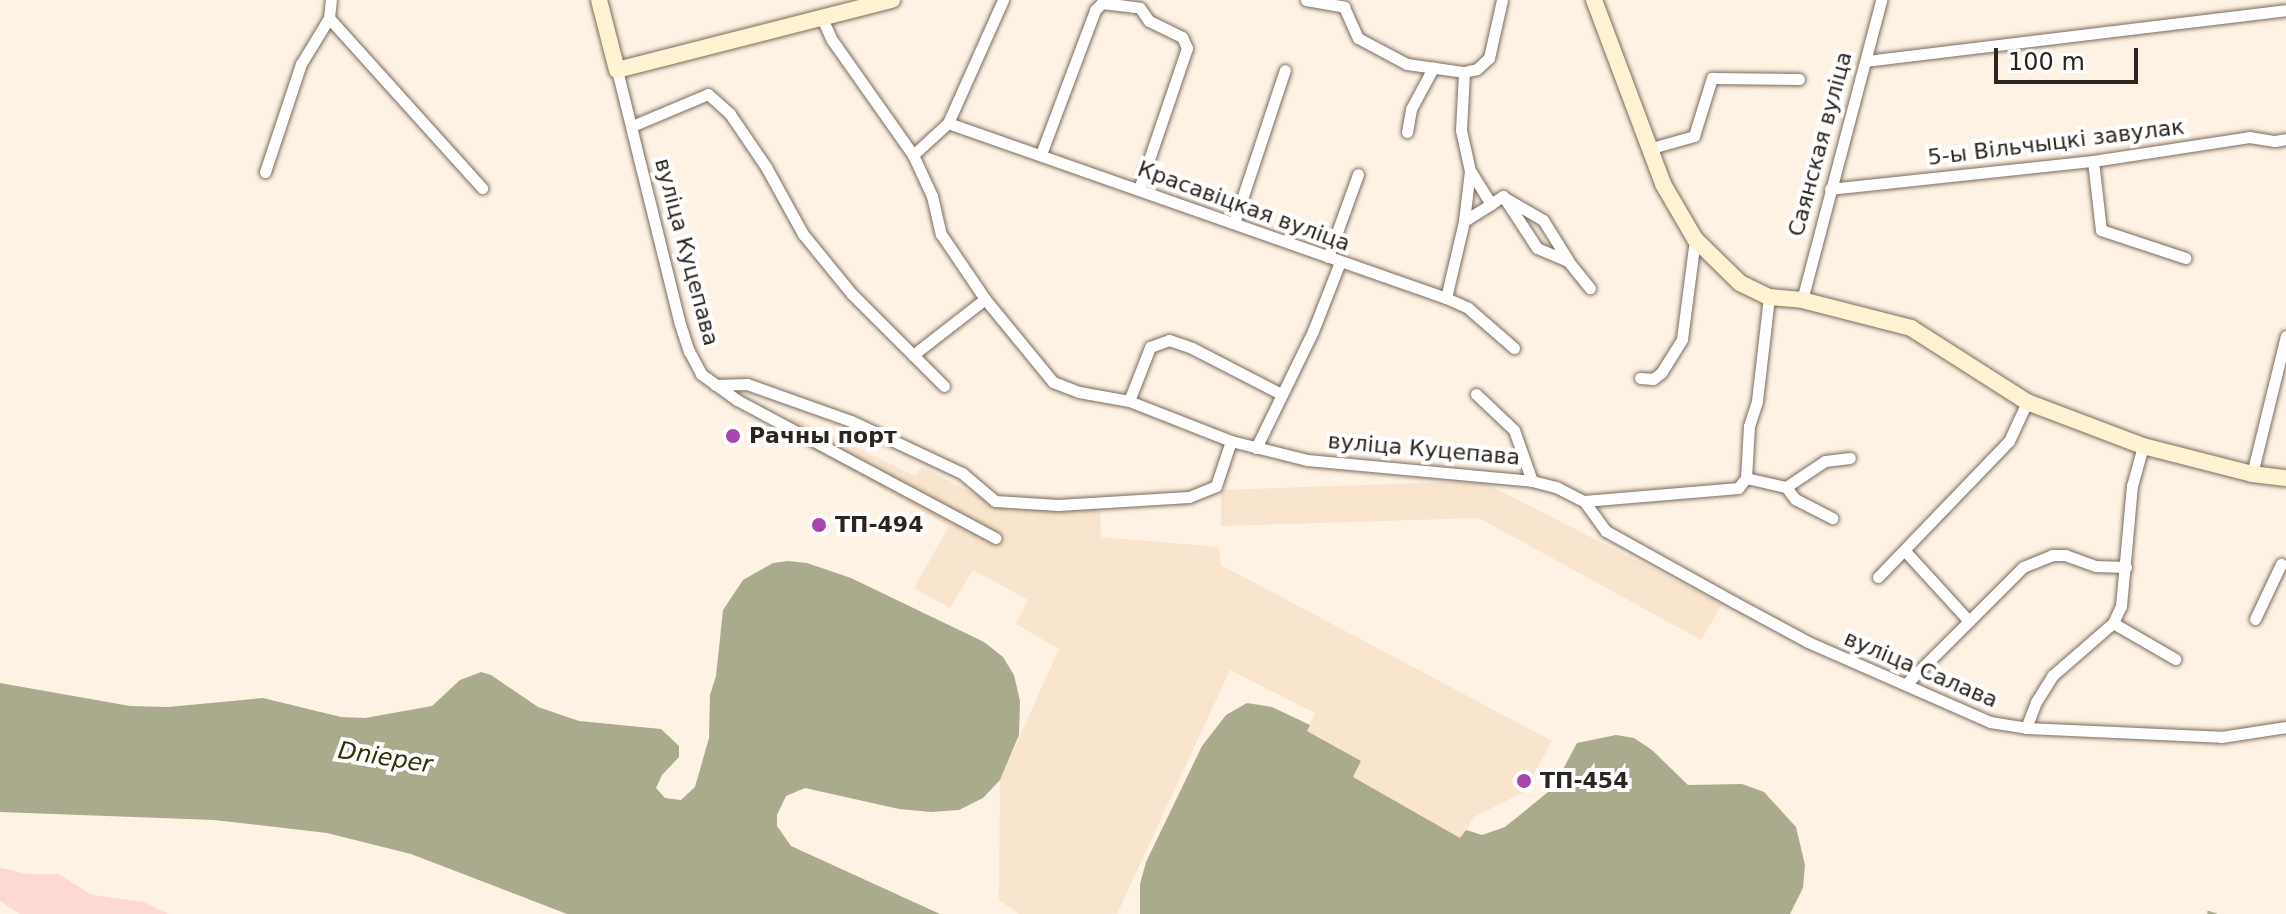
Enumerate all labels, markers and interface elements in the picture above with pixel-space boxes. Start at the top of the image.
scale bar [1998,32,2142,82]
text: 100 m [2008,48,2085,76]
street label: Саянская вуліца [1783,49,1857,239]
street label: 5-ы Вільчыцкі завулак [1926,113,2186,171]
street label: вуліца Куцепава [649,155,725,349]
street label: Красавіцкая вуліца [1134,155,1354,257]
place label: Рачны порт [749,423,897,449]
marker: Рачны порт [724,427,742,445]
street label: вуліца Куцепава [1327,427,1521,471]
place label: ТП-494 [835,512,923,538]
marker: ТП-494 [810,516,828,534]
street label: вуліца Салава [1840,625,2002,713]
water label: Dnieper [336,736,434,780]
place label: ТП-454 [1540,768,1628,794]
marker: ТП-454 [1515,772,1533,790]

